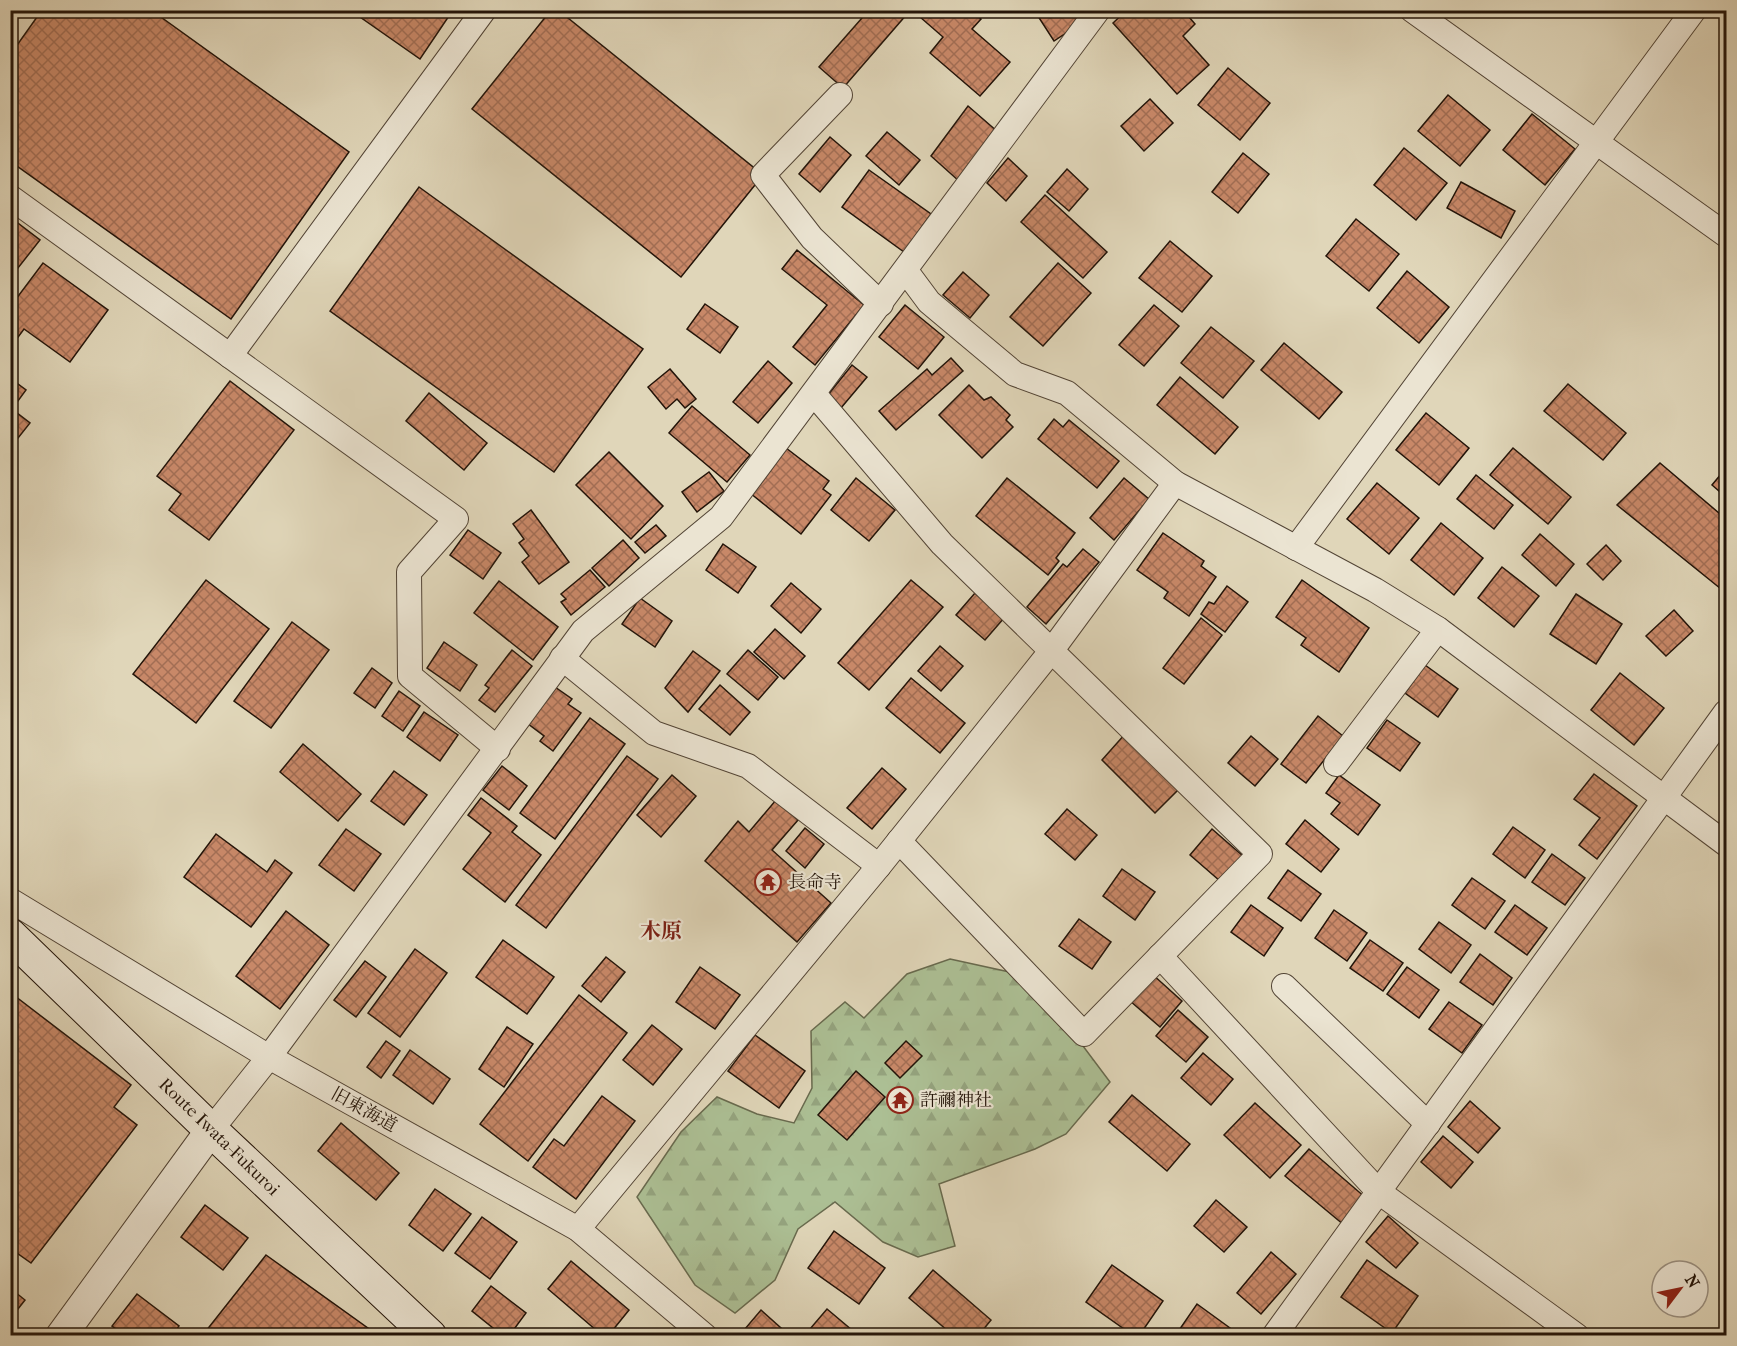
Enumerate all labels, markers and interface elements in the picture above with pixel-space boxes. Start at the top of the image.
temple icon: 長命寺 [753,867,783,897]
place label: 長命寺 [788,872,842,893]
district label: 木原 [640,919,682,943]
street label: Route Iwata-Fukuroi [154,1074,284,1201]
street label: 旧東海道 [327,1083,401,1137]
temple icon: 許禰神社 [885,1085,915,1115]
place label: 許禰神社 [920,1090,992,1111]
north arrow [1650,1259,1710,1319]
text: N [1681,1271,1704,1292]

